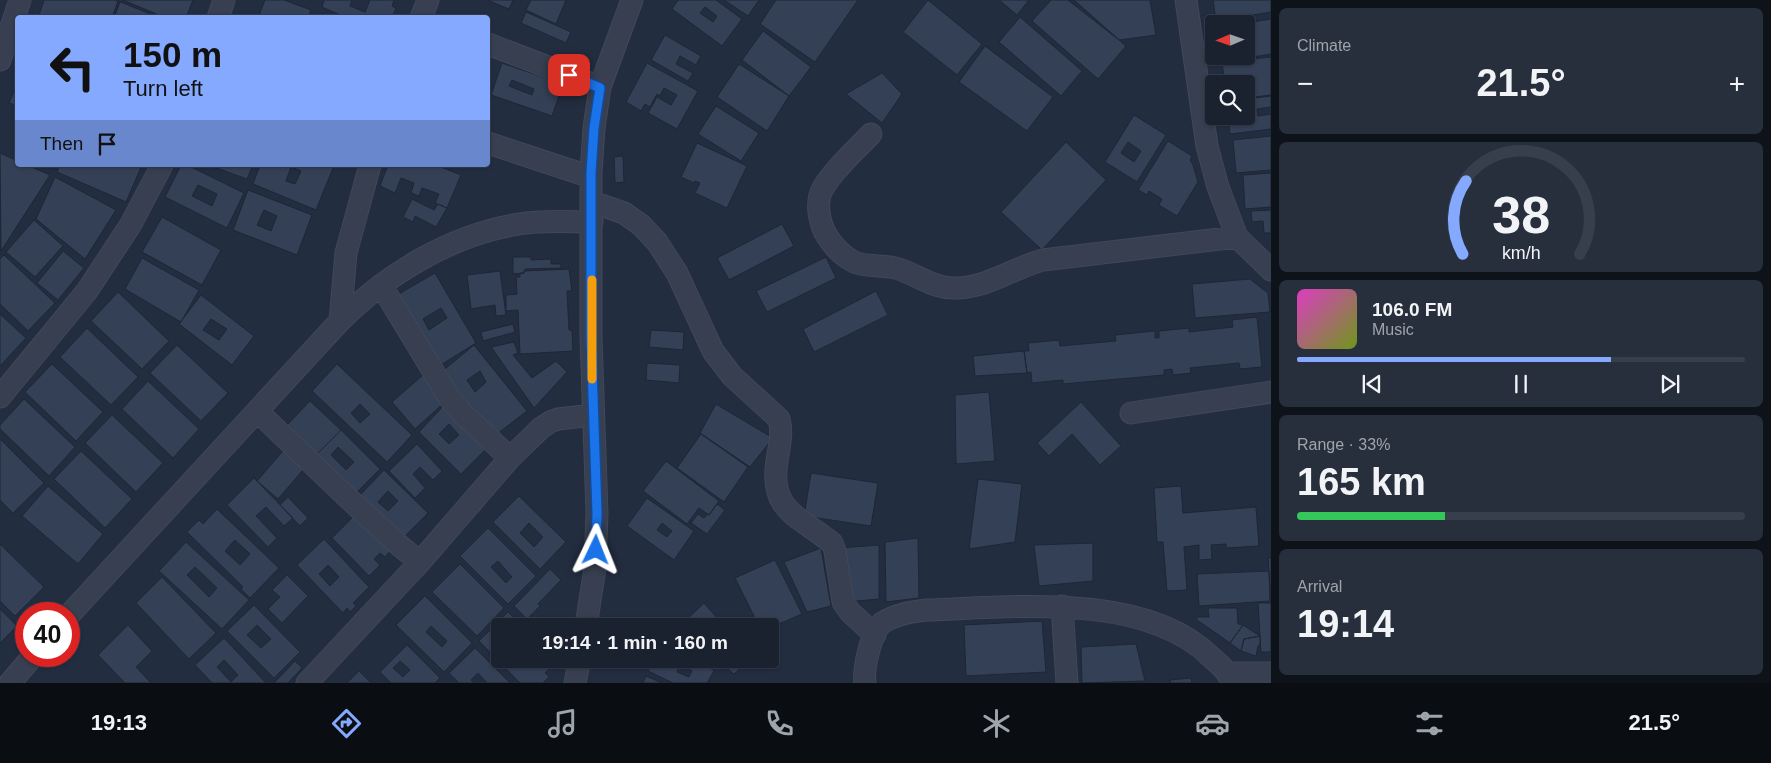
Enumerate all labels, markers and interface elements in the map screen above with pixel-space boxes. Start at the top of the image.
north arrow [1205,15,1255,65]
map controls [1205,15,1255,125]
icon: left [40,35,105,100]
text: 150 m [123,35,222,74]
text: Climate [1297,37,1351,54]
pin [548,54,590,96]
icon: arrive [555,61,583,89]
text: 21.5° [1476,62,1566,104]
text: − [1297,68,1313,99]
text: + [1729,68,1745,99]
button: search [1205,75,1255,125]
text: Turn left [123,76,203,101]
icon: arrive [93,130,121,158]
text: Then [40,133,83,154]
text: 38 [1492,186,1550,244]
text: km/h [1502,243,1540,263]
text: 106.0 FM [1372,299,1452,320]
text: Music [1372,321,1414,338]
icon: previous [1358,370,1386,398]
icon: pause [1507,370,1535,398]
icon: next [1656,370,1684,398]
text: Range · 33% [1297,436,1390,453]
text: 165 km [1297,461,1426,503]
position arrow [569,523,621,575]
text: Arrival [1297,578,1342,595]
speed limit sign: 40 [15,602,80,667]
text: 19:14 [1297,603,1394,645]
text: 19:14 · 1 min · 160 m [542,632,728,653]
icon: directions [329,706,364,741]
icon: music [545,706,580,741]
icon: phone [762,706,797,741]
icon: climate [979,706,1014,741]
icon: car [1195,706,1230,741]
icon: filters [1412,706,1447,741]
text: 19:13 [91,710,147,735]
text: 21.5° [1628,710,1680,735]

